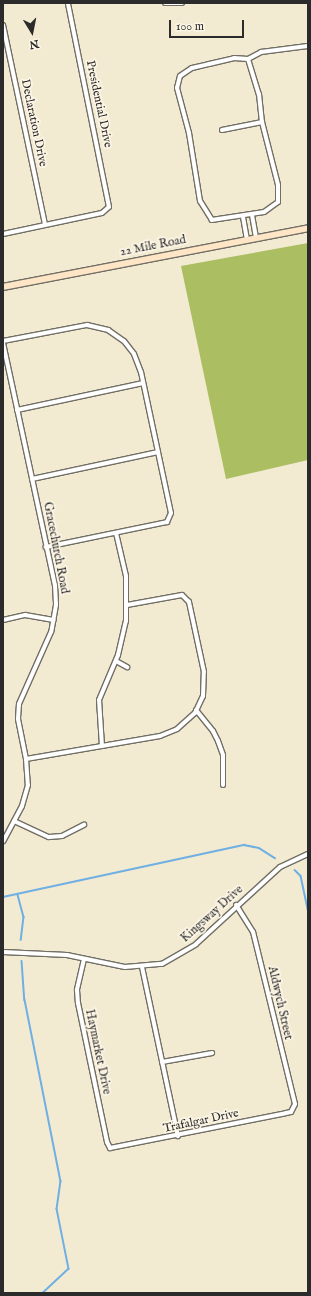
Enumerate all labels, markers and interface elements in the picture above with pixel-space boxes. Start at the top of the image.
north arrow [12,12,52,52]
scale bar [171,12,246,38]
text: 100 m [176,19,204,34]
text: N [28,36,40,52]
street label: Presidential Drive [83,59,115,149]
street label: Declaration Drive [18,78,50,168]
street label: 22 Mile Road [119,233,187,259]
street label: Gracechurch Road [40,501,72,595]
street label: Kingsway Drive [178,882,246,946]
street label: Aldwych Street [265,965,295,1041]
street label: Haymarket Drive [82,1008,114,1096]
street label: Trafalgar Drive [162,1106,240,1136]

